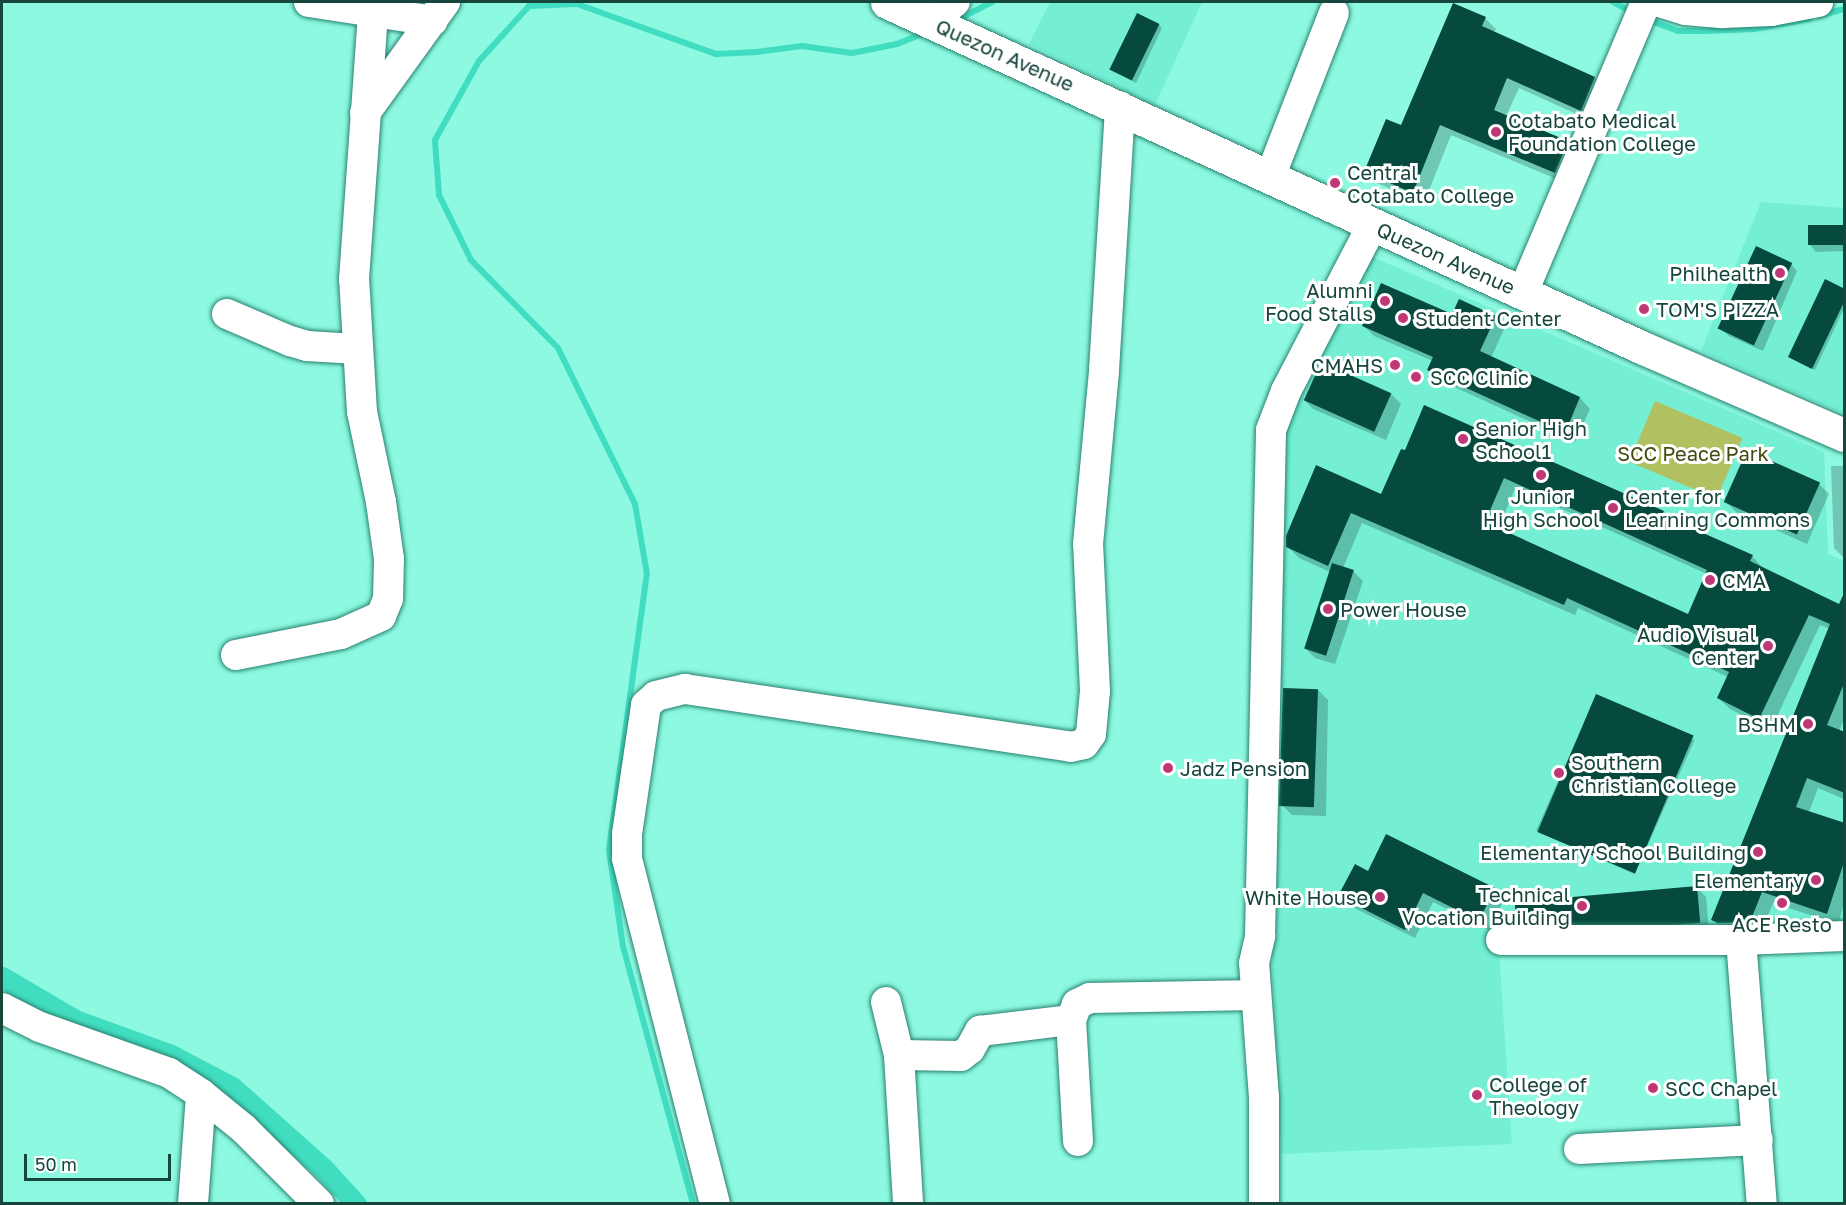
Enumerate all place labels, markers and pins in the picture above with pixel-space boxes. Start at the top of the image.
place label: Cotabato Medical Foundation College [1508,108,1696,155]
marker: Cotabato Medical Foundation College [1489,125,1503,139]
place label: Central Cotabato College [1347,160,1514,207]
marker: Central Cotabato College [1328,176,1342,190]
place label: Philhealth [1669,261,1768,285]
marker: Philhealth [1773,266,1787,280]
place label: Alumni Food Stalls [1265,278,1373,325]
marker: Alumni Food Stalls [1378,294,1392,308]
place label: TOM'S PIZZA [1656,297,1779,321]
marker: TOM'S PIZZA [1637,302,1651,316]
place label: Student Center [1415,306,1561,330]
marker: Student Center [1396,311,1410,325]
place label: CMAHS [1311,353,1383,377]
marker: CMAHS [1388,358,1402,372]
place label: SCC Clinic [1430,365,1529,389]
marker: SCC Clinic [1407,368,1425,386]
place label: Senior High School1 [1475,416,1587,463]
marker: Senior High School1 [1456,432,1470,446]
marker: Junior High School [1534,468,1548,482]
place label: Junior High School [1483,484,1599,531]
place label: Center for Learning Commons [1625,484,1810,531]
marker: Center for Learning Commons [1606,501,1620,515]
place label: CMA [1722,568,1766,592]
marker: CMA [1703,573,1717,587]
place label: Power House [1340,597,1467,621]
marker: Power House [1321,602,1335,616]
place label: Audio Visual Center [1637,622,1756,669]
marker: Audio Visual Center [1761,639,1775,653]
place label: BSHM [1737,712,1796,736]
marker: BSHM [1801,717,1815,731]
place label: Southern Christian College [1571,750,1736,797]
place label: Jadz Pension [1180,756,1307,780]
marker: Jadz Pension [1161,761,1175,775]
marker: Southern Christian College [1552,766,1566,780]
place label: Elementary School Building [1480,840,1746,864]
marker: Elementary School Building [1751,845,1765,859]
place label: Elementary [1694,868,1804,892]
marker: Elementary [1809,873,1823,887]
place label: Technical Vocation Building [1402,882,1570,929]
place label: White House [1245,885,1368,909]
marker: White House [1373,890,1387,904]
marker: ACE Resto [1775,896,1789,910]
marker: Technical Vocation Building [1575,899,1589,913]
place label: ACE Resto [1732,912,1832,936]
place label: College of Theology [1489,1072,1587,1119]
place label: SCC Chapel [1665,1076,1777,1100]
marker: SCC Chapel [1646,1081,1660,1095]
marker: College of Theology [1470,1088,1484,1102]

